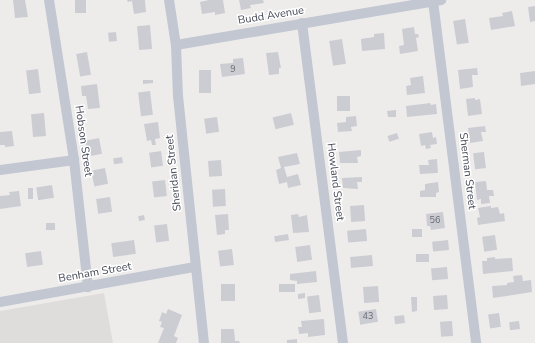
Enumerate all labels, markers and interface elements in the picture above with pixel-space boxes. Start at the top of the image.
street label: Budd Avenue [237,4,305,28]
house number: 9 [230,64,236,74]
street label: Hobson Street [71,105,95,177]
street label: Sherman Street [456,132,478,210]
street label: Sheridan Street [163,134,185,212]
street label: Howland Street [324,142,346,222]
house number: 56 [430,215,440,225]
street label: Benham Street [57,260,133,286]
house number: 43 [363,311,373,321]

